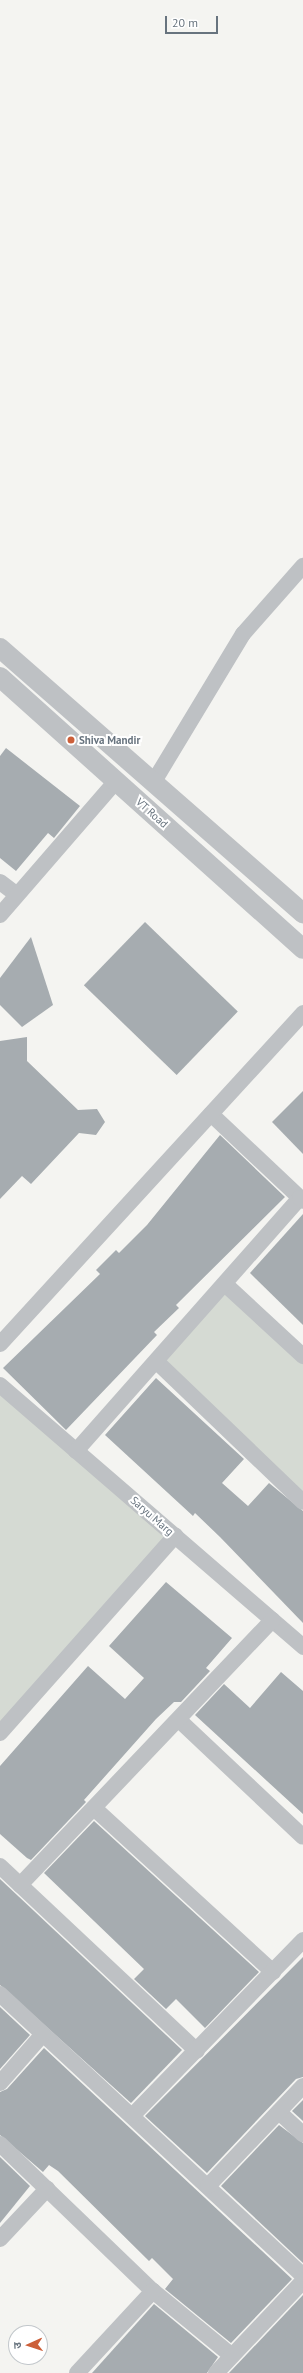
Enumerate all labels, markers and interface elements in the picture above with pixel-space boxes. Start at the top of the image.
scale bar [167,8,220,34]
text: 20 m [172,15,198,30]
place label: Shiva Mandir [79,733,140,747]
marker: Shiva Mandir [66,735,76,745]
street label: VT Road [133,795,171,831]
street label: Saryu Marg [128,1494,176,1538]
north arrow [8,2325,48,2365]
text: उ [10,2342,24,2349]

